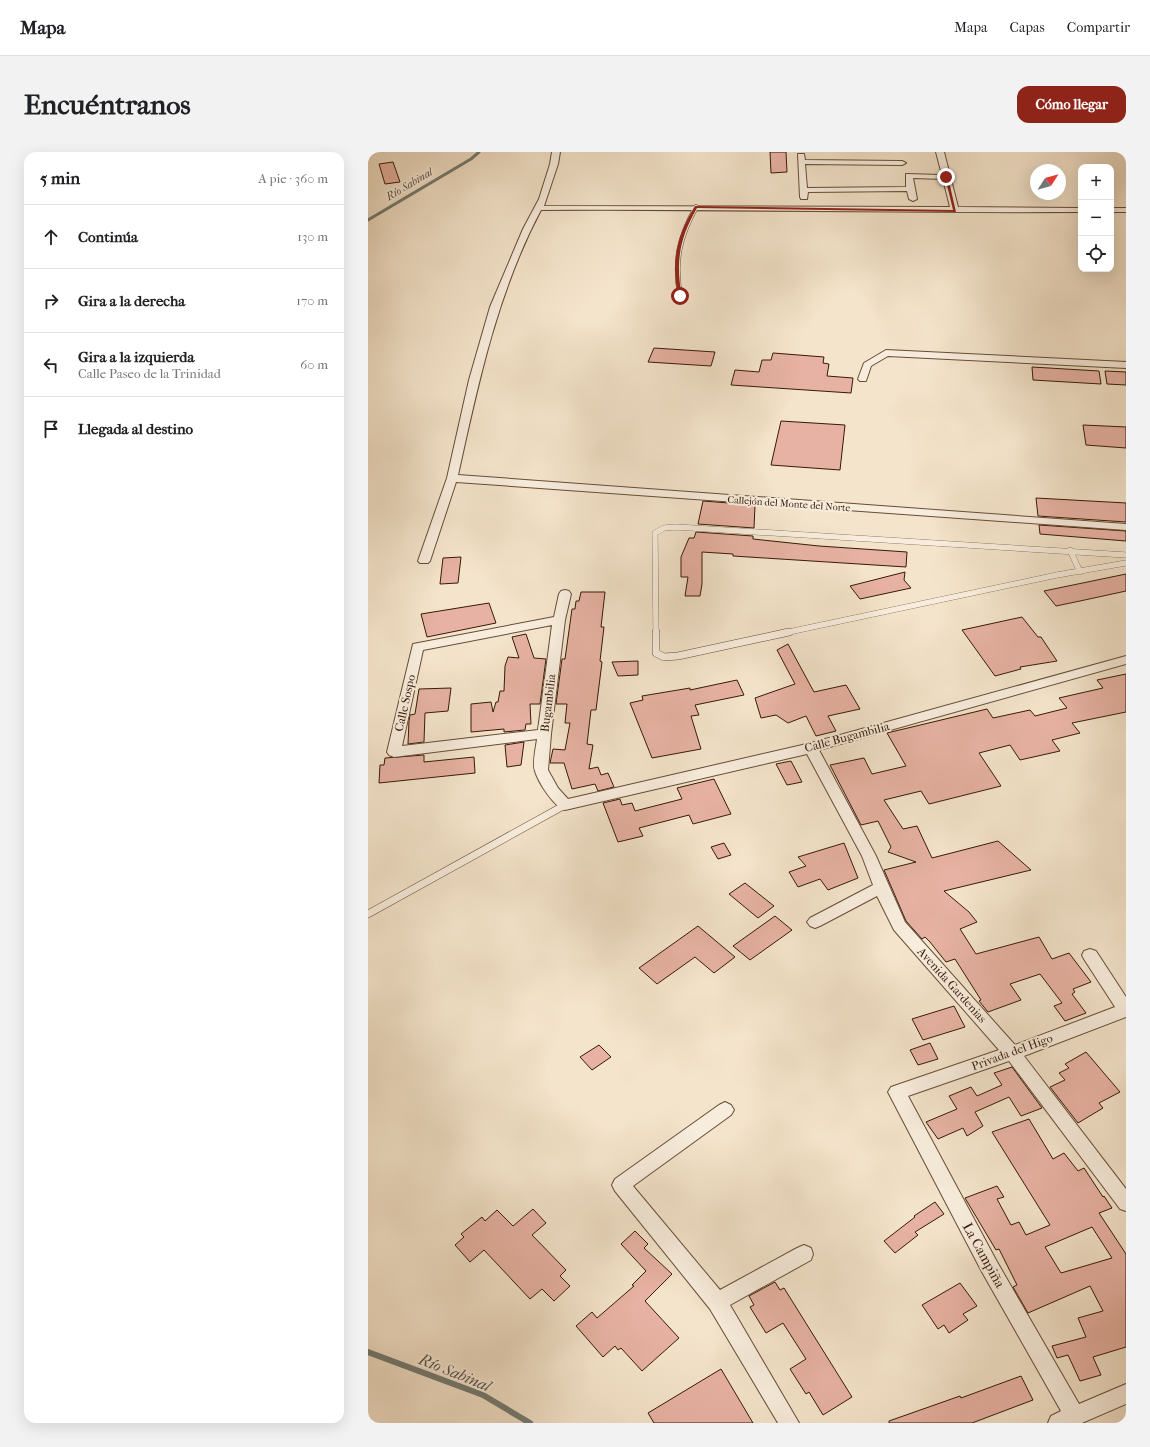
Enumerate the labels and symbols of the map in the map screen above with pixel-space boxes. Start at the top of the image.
north arrow [1030,164,1066,200]
water label: Río Sabinal [383,165,436,204]
route end [937,168,955,186]
route start [671,287,689,305]
street label: Callejón del Monte del Norte [727,494,851,514]
street label: Calle Sospo [392,673,418,733]
street label: Bugambilia [537,673,559,733]
street label: Calle Bugambilia [803,719,891,755]
street label: Avenida Gardenias [914,944,990,1026]
street label: Privada del Higo [969,1031,1055,1073]
street label: La Campiña [959,1220,1009,1291]
water label: Río Sabinal [415,1349,495,1396]

